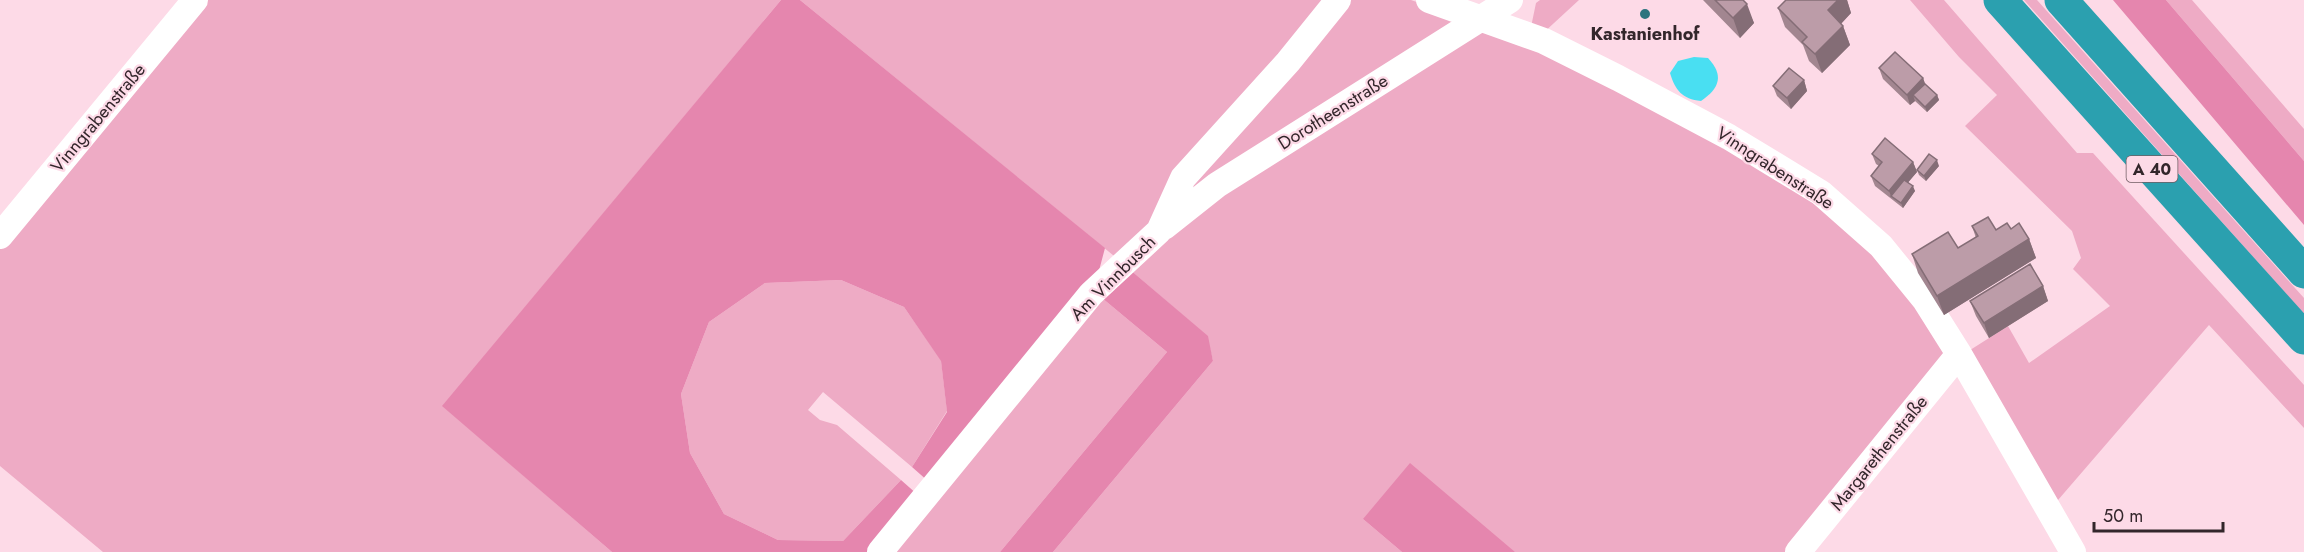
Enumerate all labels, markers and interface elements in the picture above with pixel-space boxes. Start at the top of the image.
marker: Kastanienhof [1638,7,1652,21]
place label: Kastanienhof [1591,21,1700,47]
street label: Vinngrabenstraße [45,58,151,178]
street label: Dorotheenstraße [1273,68,1393,156]
street label: Vinngrabenstraße [1711,120,1839,216]
road number: A 40 [2126,156,2178,182]
street label: Am Vinnbusch [1064,229,1162,327]
street label: Margarethenstraße [1824,390,1934,516]
scale bar [2094,495,2223,533]
text: 50 m [2103,503,2143,529]

